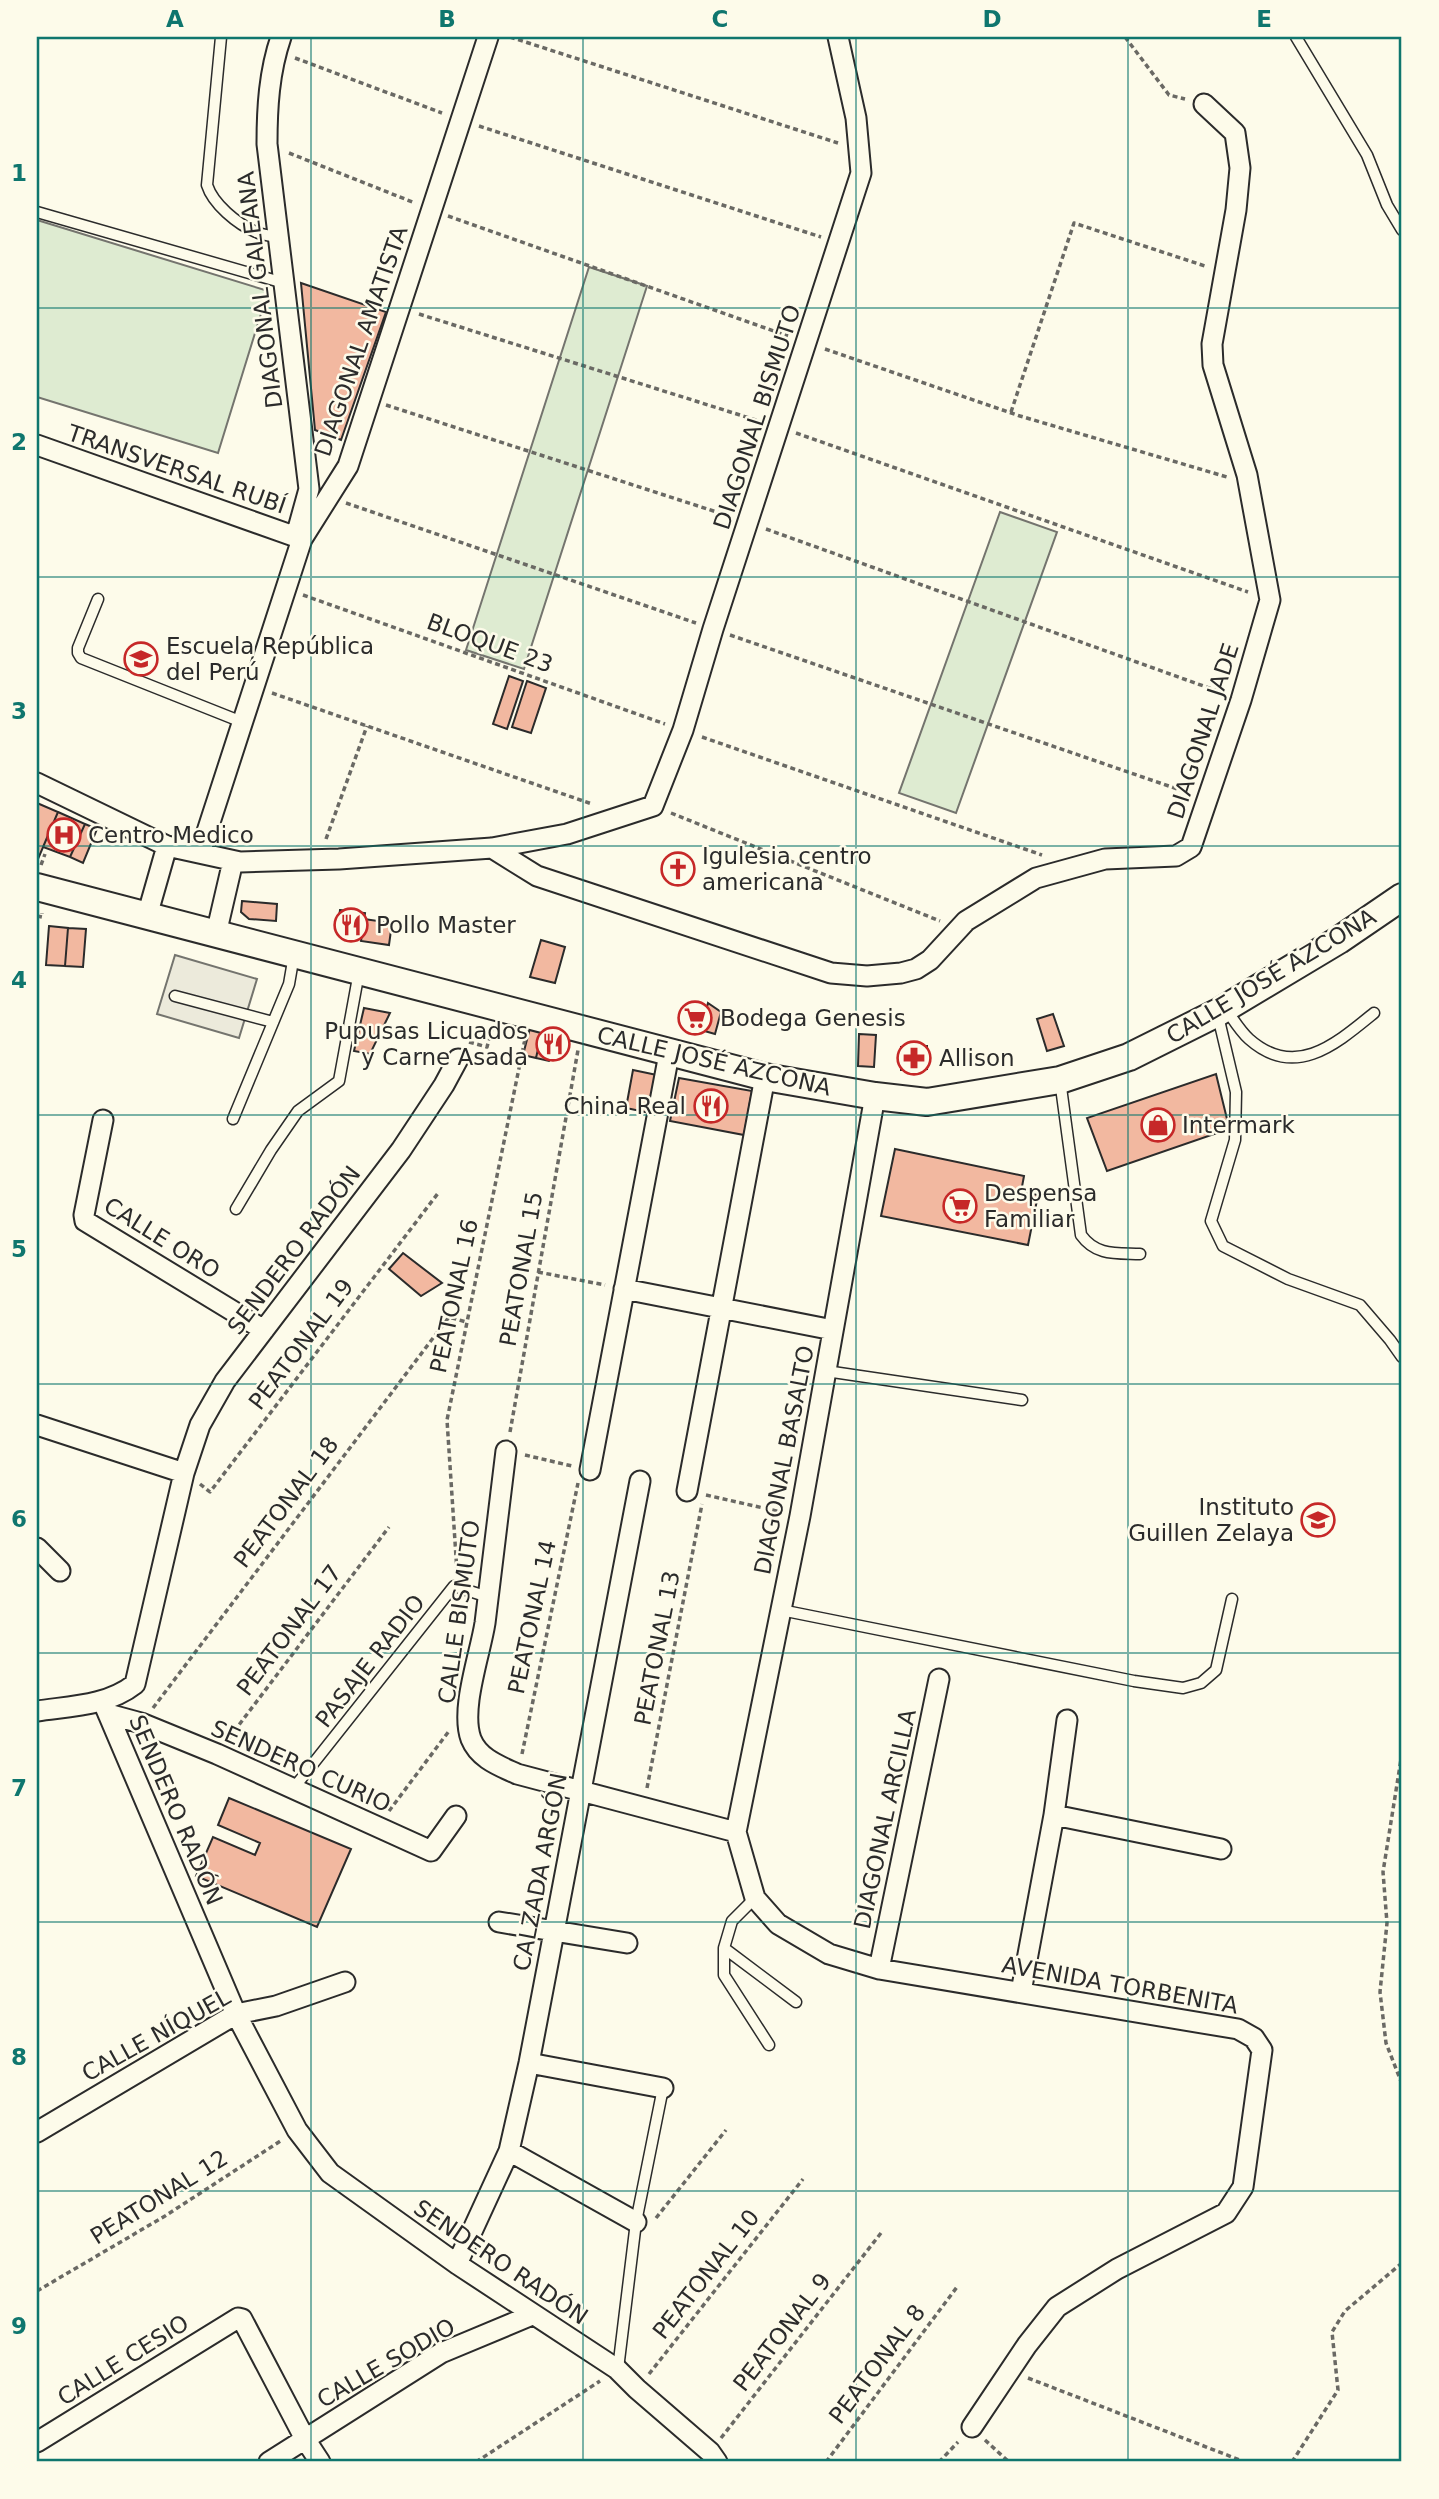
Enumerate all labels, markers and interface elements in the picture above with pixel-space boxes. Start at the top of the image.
text: A [166,6,184,32]
text: B [438,6,456,32]
text: C [712,6,728,32]
text: D [982,6,1002,32]
text: E [1256,6,1272,32]
text: 1 [11,160,27,186]
street label: DIAGONAL GALEANA [233,170,287,410]
street label: DIAGONAL AMATISTA [309,222,413,460]
street label: DIAGONAL BISMUTO [708,301,806,533]
street label: TRANSVERSAL RUBÍ [63,418,290,519]
text: 2 [11,429,27,455]
street label: BLOQUE 23 [424,608,556,678]
place label: Escuela República del Perú [166,633,374,685]
school or university icon: Escuela República del Perú [122,640,160,678]
street label: DIAGONAL JADE [1162,640,1244,822]
text: 3 [11,698,27,724]
hospital icon: Centro Medico [45,816,83,854]
place label: Centro Medico [88,822,254,848]
place label: Igulesia centro americana [702,843,872,895]
church icon: Igulesia centro americana [659,850,697,888]
street label: CALLE JOSÉ AZCONA [1161,902,1380,1049]
restaurant icon: Pollo Master [332,906,370,944]
place label: Pollo Master [376,912,516,938]
text: 4 [11,967,27,993]
supermarket icon: Bodega Genesis [676,999,714,1037]
place label: Bodega Genesis [720,1005,906,1031]
place label: Pupusas Licuados y Carne Asada [324,1018,528,1070]
street label: CALLE JOSÉ AZCONA [595,1020,834,1101]
restaurant icon: Pupusas Licuados y Carne Asada [534,1025,572,1063]
pharmacy icon: Allison [895,1039,933,1077]
place label: Allison [939,1045,1015,1071]
restaurant icon: China Real [692,1087,730,1125]
place label: China Real [563,1093,686,1119]
shop icon: Intermark [1139,1106,1177,1144]
place label: Intermark [1182,1112,1296,1138]
street label: SENDERO RADÓN [221,1160,366,1339]
place label: Despensa Familiar [984,1180,1097,1232]
supermarket icon: Despensa Familiar [941,1187,979,1225]
street label: PEATONAL 15 [495,1190,547,1348]
street label: CALLE ORO [99,1192,225,1284]
street label: PEATONAL 16 [425,1217,483,1375]
text: 5 [11,1236,27,1262]
street label: PEATONAL 19 [243,1274,359,1414]
street label: DIAGONAL BASALTO [749,1343,819,1577]
street label: PEATONAL 18 [228,1432,344,1572]
place label: Instituto Guillen Zelaya [1128,1494,1294,1546]
school or university icon: Instituto Guillen Zelaya [1299,1501,1337,1539]
text: 6 [11,1506,27,1532]
street label: CALLE BISMUTO [433,1518,485,1706]
street label: PEATONAL 14 [503,1538,561,1696]
street label: PEATONAL 17 [231,1560,347,1700]
street label: PEATONAL 13 [629,1569,685,1727]
street label: PASAJE RADIO [310,1590,430,1732]
street label: DIAGONAL ARCILLA [849,1706,921,1931]
street label: SENDERO RADÓN [124,1711,229,1909]
street label: SENDERO CURIO [207,1715,395,1817]
street label: CALZADA ARGÓN [507,1771,572,1973]
text: 7 [11,1775,27,1801]
street label: AVENIDA TORBENITA [1000,1951,1240,2019]
street label: CALLE NÍQUEL [77,1983,235,2086]
text: 8 [11,2044,27,2070]
street label: PEATONAL 12 [86,2144,232,2250]
street label: SENDERO RADÓN [409,2193,593,2330]
street label: PEATONAL 10 [647,2204,765,2344]
street label: PEATONAL 9 [728,2268,836,2396]
street label: PEATONAL 8 [824,2299,930,2429]
street label: CALLE CESIO [53,2309,193,2411]
text: 9 [11,2313,27,2339]
street label: CALLE SODIO [313,2313,459,2413]

